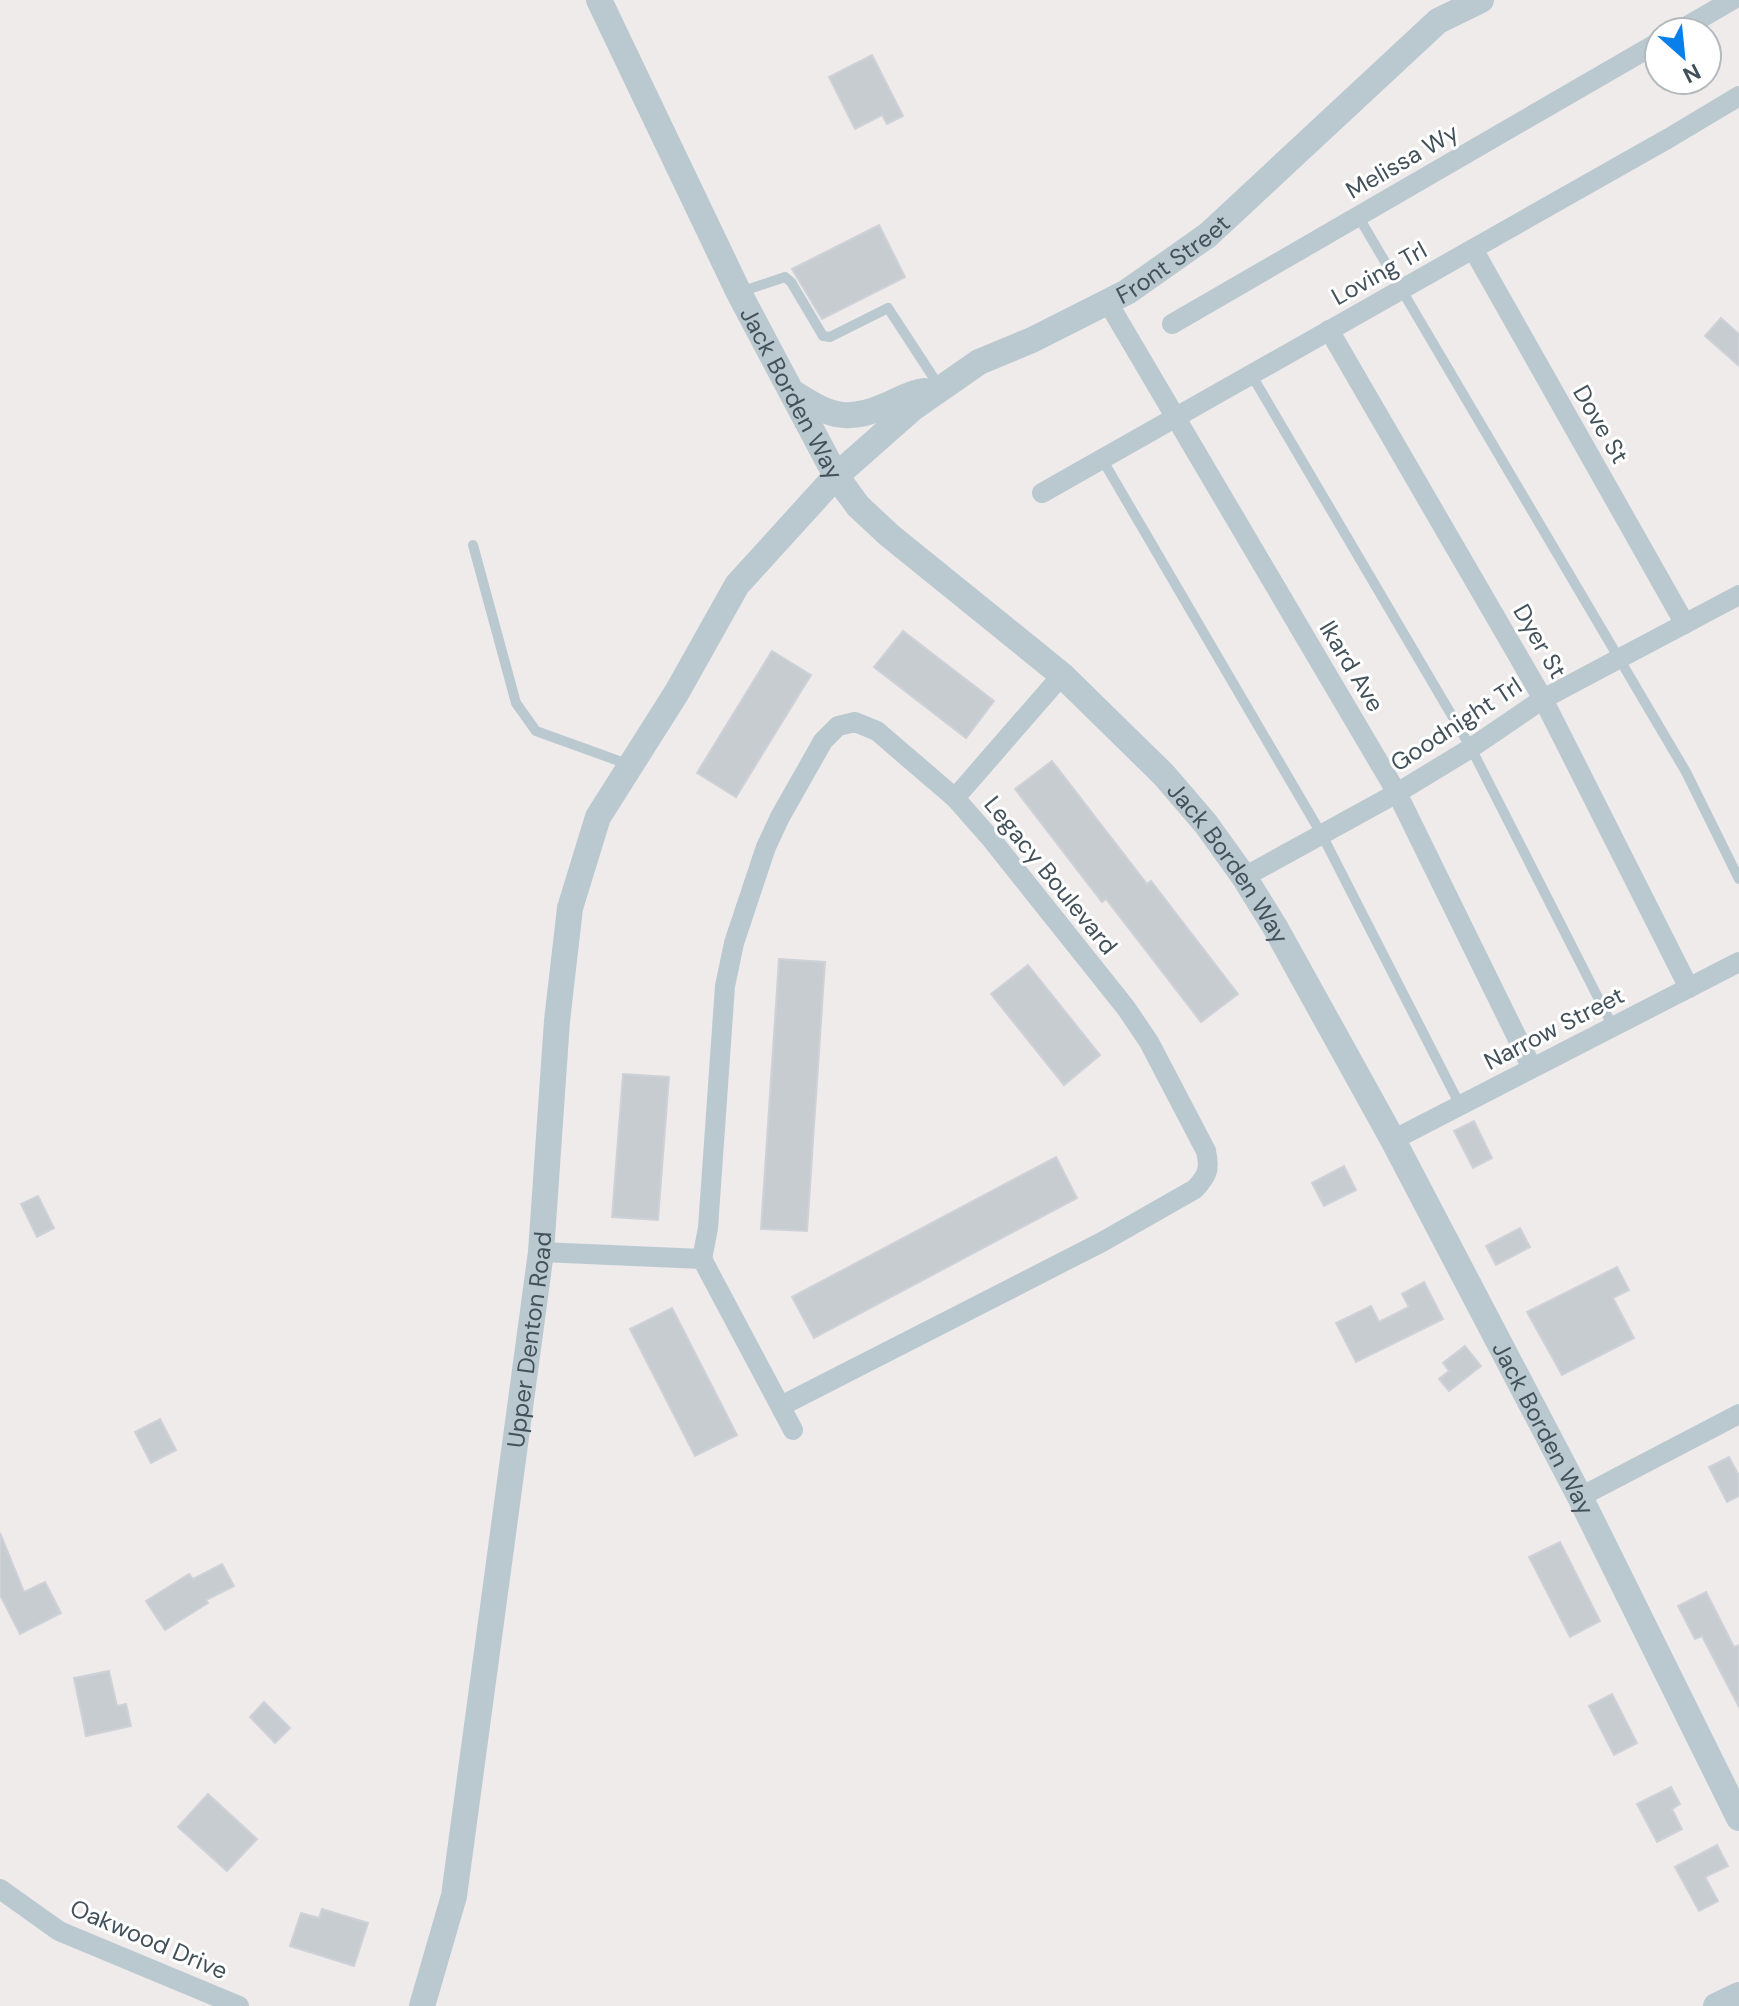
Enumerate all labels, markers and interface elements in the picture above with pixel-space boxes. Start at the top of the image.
north arrow [1643,16,1723,96]
text: N [1678,57,1706,90]
street label: Melissa Wy [1340,116,1464,206]
street label: Front Street [1111,207,1236,310]
street label: Loving Trl [1326,234,1432,312]
street label: Jack Borden Way [734,301,851,485]
street label: Dove St [1566,379,1636,469]
street label: Dyer St [1506,598,1574,684]
street label: Ikard Ave [1313,615,1391,717]
street label: Goodnight Trl [1384,670,1528,778]
street label: Jack Borden Way [1161,775,1296,949]
street label: Legacy Boulevard [978,789,1124,961]
street label: Narrow Street [1479,979,1629,1077]
street label: Upper Denton Road [499,1230,558,1450]
street label: Jack Borden Way [1486,1336,1602,1520]
street label: Oakwood Drive [65,1892,233,1986]

